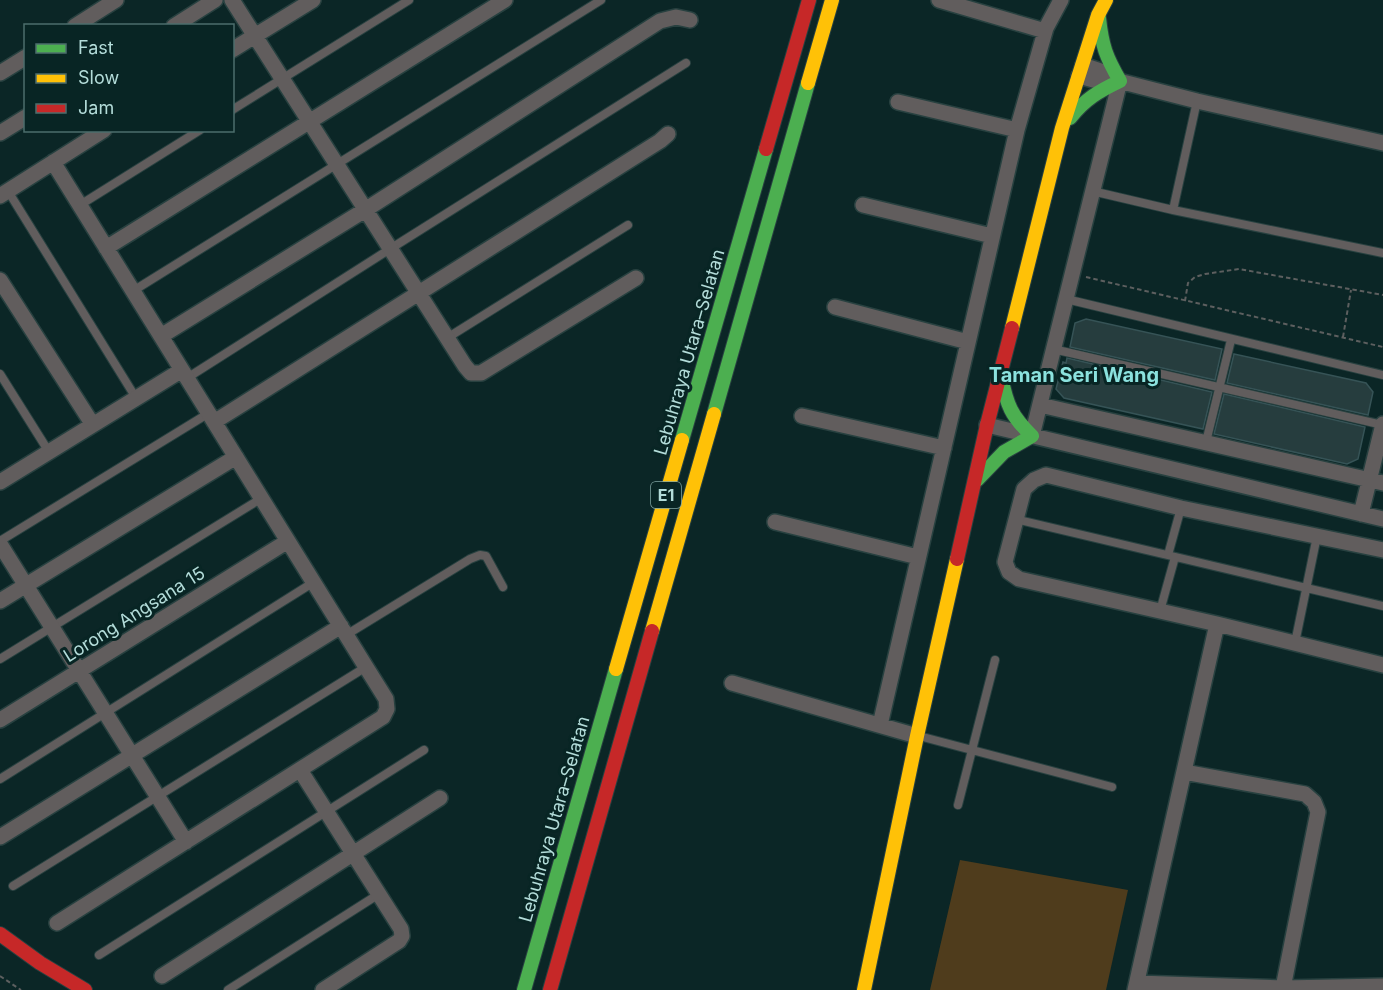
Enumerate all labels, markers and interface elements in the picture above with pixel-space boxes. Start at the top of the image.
legend [24,24,234,132]
text: Fast [78,37,114,58]
text: Slow [78,67,119,88]
text: Jam [78,97,114,118]
street label: Lebuhraya Utara–Selatan [649,247,729,457]
district label: Taman Seri Wang [989,363,1159,387]
road number: E1 [651,482,681,508]
street label: Lorong Angsana 15 [59,562,209,666]
street label: Lebuhraya Utara–Selatan [514,714,594,924]

